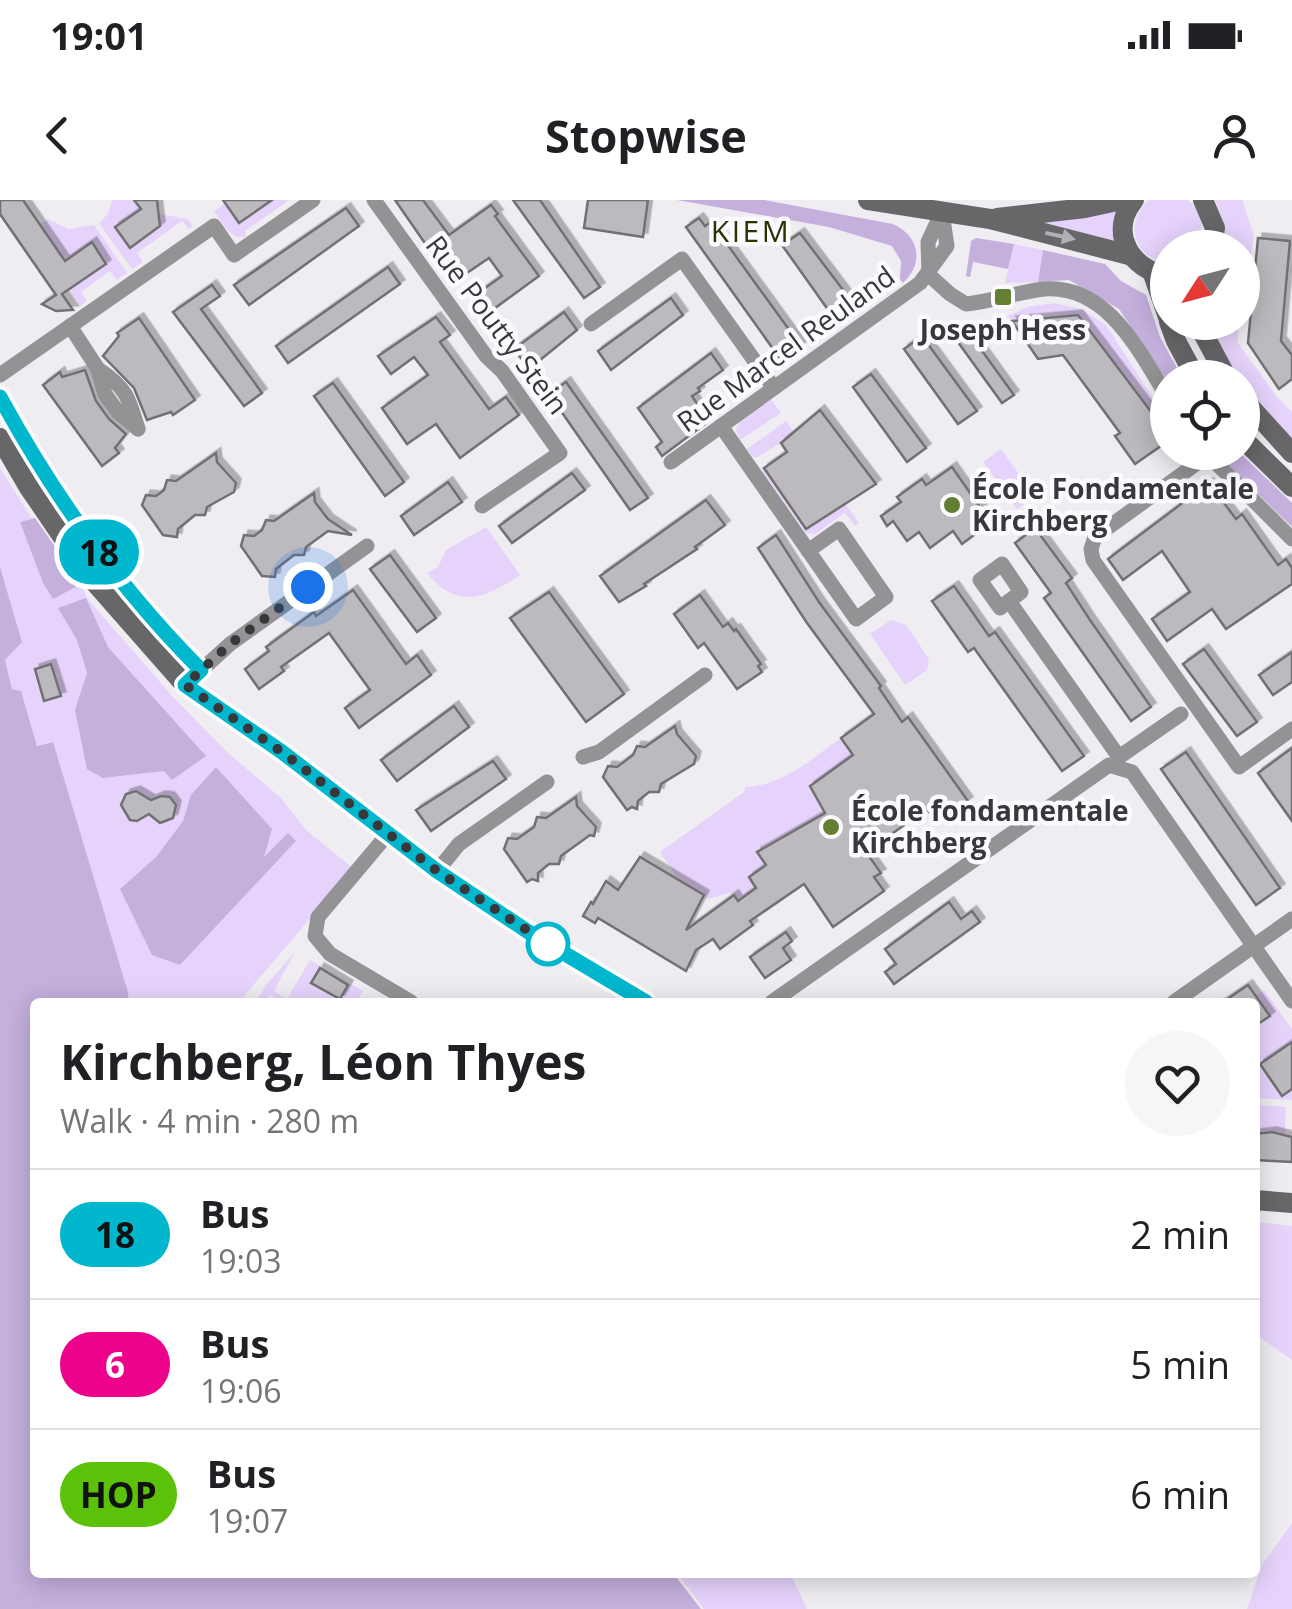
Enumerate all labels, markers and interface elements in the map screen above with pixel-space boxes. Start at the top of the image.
text: 19:01 [50,9,148,61]
text: Stopwise [545,105,747,166]
icon: back [30,108,85,163]
icon: person [1207,108,1262,163]
district label: KIEM [711,210,791,251]
street label: Rue Poutty Stein [418,227,578,422]
one-way arrow [1045,229,1076,245]
north arrow [1150,230,1260,340]
map controls [1150,230,1260,470]
street label: Rue Marcel Reuland [669,256,902,440]
marker: Joseph Hess [992,286,1014,308]
place label: Joseph Hess [917,310,1086,348]
button: locate [1150,360,1260,470]
place label: École Fondamentale Kirchberg [972,469,1254,539]
marker: École Fondamentale Kirchberg [941,494,963,516]
line badge: 18 [54,520,144,584]
text: 18 [79,529,119,576]
your location [283,562,333,612]
place label: École fondamentale Kirchberg [851,791,1129,861]
marker: École fondamentale Kirchberg [820,816,842,838]
unlabelled marker [527,923,569,965]
text: Kirchberg, Léon Thyes [60,1029,586,1094]
button: heart [1125,1031,1230,1136]
text: Walk · 4 min · 280 m [60,1099,359,1142]
text: Bus [200,1187,269,1239]
text: 2 min [1130,1208,1230,1260]
text: 18 [95,1211,135,1258]
text: 19:03 [200,1239,282,1282]
text: Bus [200,1317,269,1369]
text: 5 min [1130,1338,1230,1390]
text: 6 [105,1341,125,1388]
text: 19:06 [200,1369,282,1412]
text: Bus [207,1447,276,1499]
text: 6 min [1130,1468,1230,1520]
text: HOP [80,1471,157,1518]
text: 19:07 [207,1499,288,1542]

